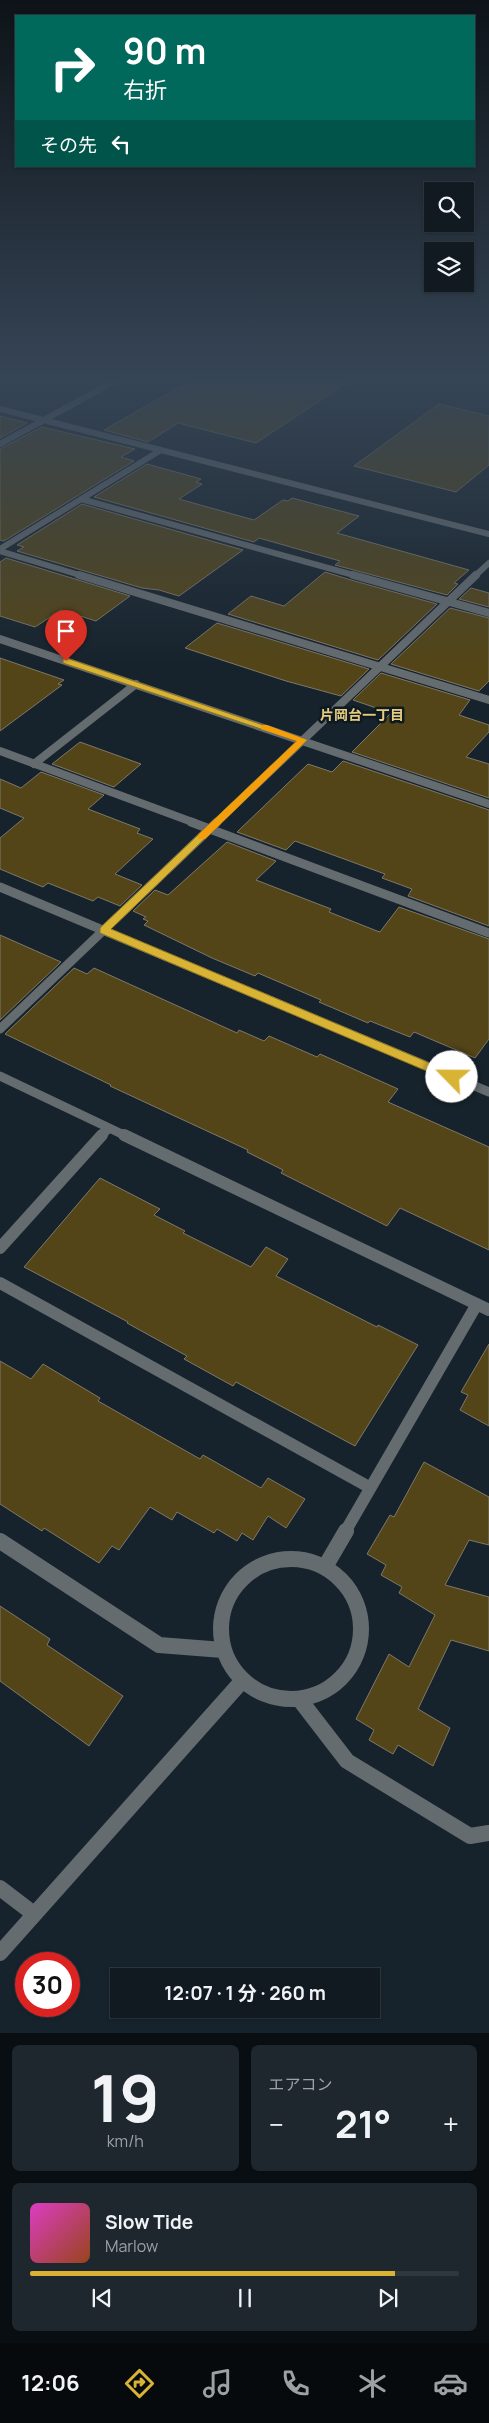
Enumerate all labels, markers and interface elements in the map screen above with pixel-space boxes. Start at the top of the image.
text: 90 m [123,27,206,75]
icon: right [40,35,105,100]
text: 右折 [123,75,167,105]
icon: left [107,130,135,158]
text: その先 [40,132,97,158]
map controls [424,182,474,292]
button: search [424,182,474,232]
button: layers [424,242,474,292]
pin [45,610,87,661]
icon: arrive [52,617,80,645]
district label: 片岡台一丁目 [320,705,404,724]
position arrow [425,1050,477,1102]
speed limit sign: 30 [15,1952,80,2017]
text: 12:07 · 1 分 · 260 m [164,1980,326,2006]
text: 19 [91,2053,160,2142]
text: エアコン [269,2073,333,2095]
text: 21° [335,2097,391,2149]
text: − [269,2105,284,2143]
text: + [443,2105,459,2143]
text: km/h [107,2130,144,2152]
text: Slow Tide [105,2209,193,2235]
text: Marlow [105,2235,158,2257]
icon: previous [88,2284,116,2312]
icon: pause [231,2284,259,2312]
icon: next [374,2284,402,2312]
icon: directions [122,2366,157,2401]
icon: music [200,2366,235,2401]
icon: phone [278,2366,313,2401]
icon: climate [355,2366,390,2401]
icon: car [433,2366,468,2401]
text: 12:06 [21,2368,80,2398]

